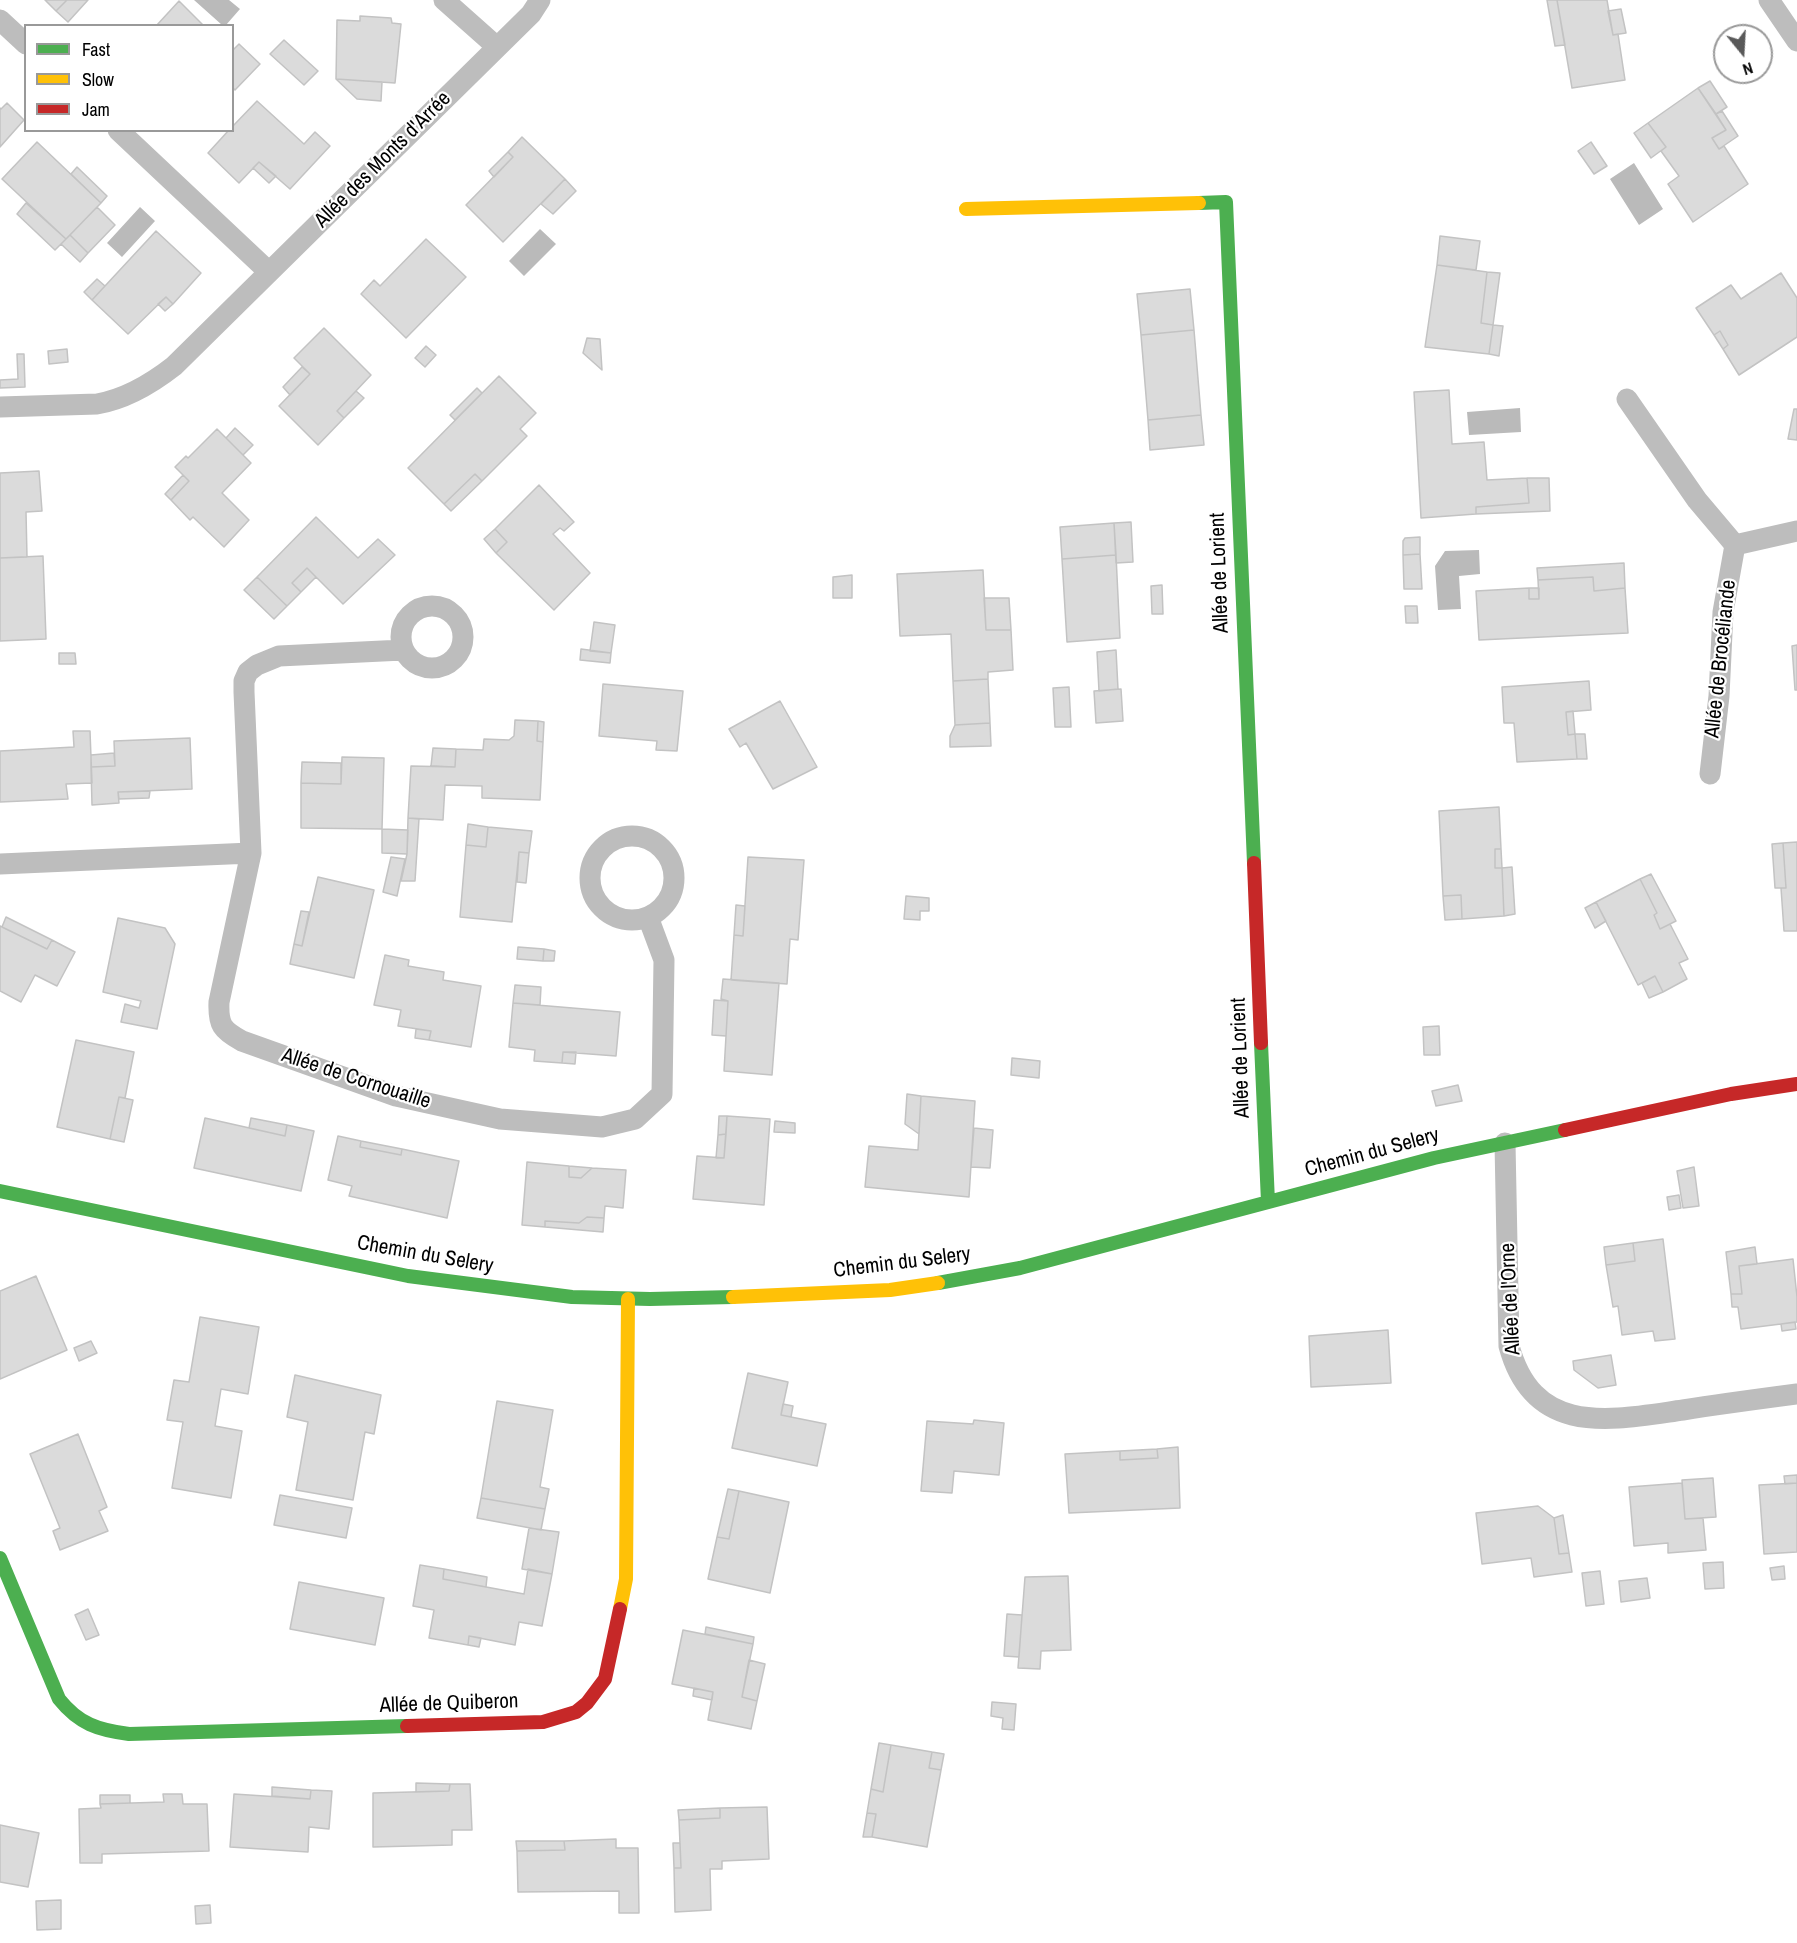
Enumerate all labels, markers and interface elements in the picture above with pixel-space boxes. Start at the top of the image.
legend [24,24,234,132]
north arrow [1713,24,1773,84]
text: Fast [82,37,110,62]
text: N [1740,57,1756,81]
text: Slow [82,67,114,92]
street label: Allée des Monts d'Arrée [310,87,456,233]
text: Jam [82,97,110,122]
street label: Allée de Lorient [1205,512,1235,634]
street label: Allée de Brocéliande [1700,579,1742,739]
street label: Allée de Lorient [1226,997,1256,1119]
street label: Allée de Cornouaille [278,1043,434,1115]
street label: Chemin du Selery [1302,1123,1442,1183]
street label: Chemin du Selery [355,1231,495,1279]
street label: Chemin du Selery [832,1242,972,1284]
street label: Allée de l'Orne [1495,1242,1527,1356]
street label: Allée de Quiberon [379,1689,519,1719]

